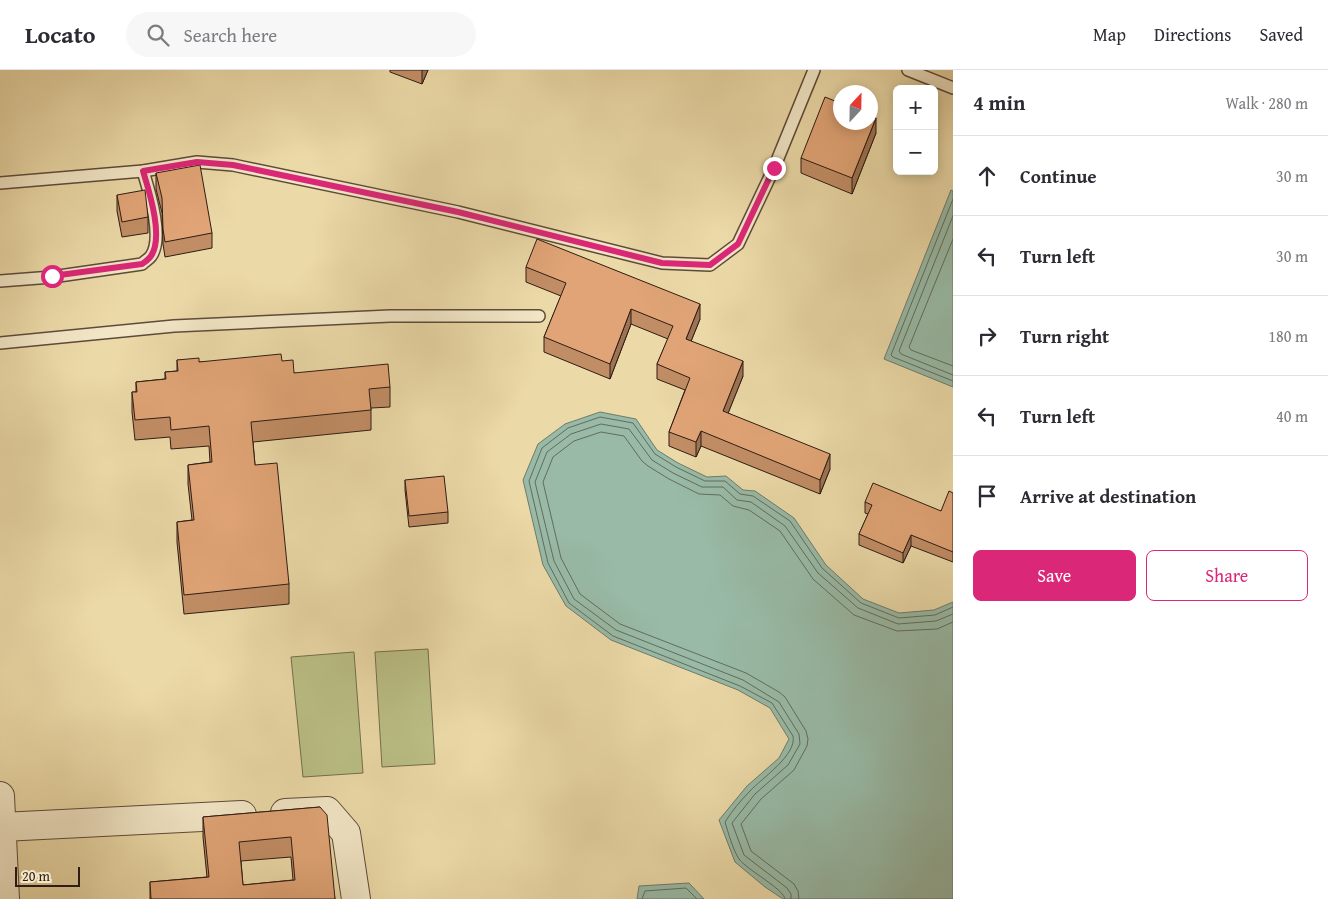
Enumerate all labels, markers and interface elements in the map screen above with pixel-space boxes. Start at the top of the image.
search box [126,12,476,57]
text: Locato [25,17,96,52]
icon: search [144,21,172,49]
text: Search here [184,21,277,49]
text: Map [1093,21,1126,48]
text: Directions [1154,21,1231,48]
text: Saved [1259,21,1303,48]
north arrow [833,85,878,130]
map controls [893,85,938,175]
button: + [893,85,938,130]
text: 4 min [973,87,1025,118]
text: Walk · 280 m [1225,91,1308,115]
button: − [893,130,938,175]
route end [763,157,786,180]
icon: ahead [973,162,1001,190]
text: Continue [1020,162,1097,190]
text: 30 m [1276,164,1308,188]
icon: left [973,242,1001,270]
text: Turn left [1020,242,1095,270]
text: 30 m [1276,244,1308,268]
route start [41,265,64,288]
icon: right [973,322,1001,350]
text: Turn right [1020,322,1109,350]
text: 180 m [1268,324,1308,348]
icon: left [973,402,1001,430]
text: Turn left [1020,402,1095,430]
text: 40 m [1276,404,1308,428]
icon: arrive [973,482,1001,510]
text: Arrive at destination [1020,482,1196,510]
button: Save [973,550,1136,601]
button: Share [1146,550,1308,601]
scale bar [15,864,80,887]
text: 20 m [22,866,50,886]

